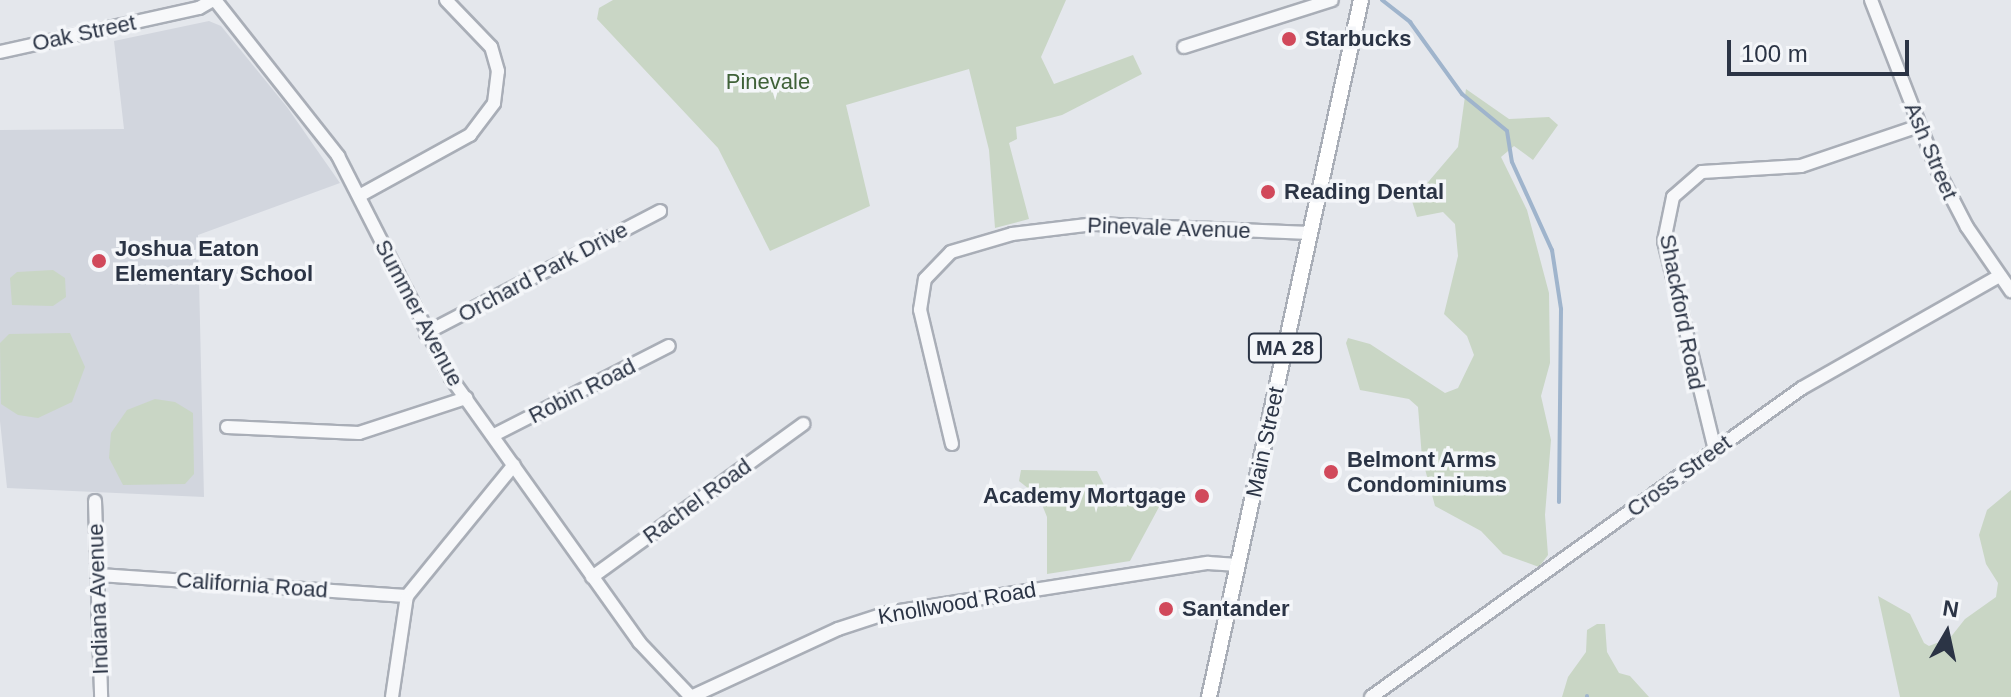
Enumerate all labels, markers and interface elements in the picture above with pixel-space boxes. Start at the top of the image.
street label: Oak Street [30,9,138,57]
scale bar [1731,24,1913,74]
place label: Starbucks [1305,26,1411,52]
marker: Starbucks [1280,30,1298,48]
text: 100 m [1741,40,1808,67]
park label: Pinevale [726,69,810,95]
street label: Ash Street [1899,99,1963,203]
place label: Reading Dental [1284,179,1444,205]
marker: Reading Dental [1259,183,1277,201]
street label: Pinevale Avenue [1086,212,1252,244]
street label: Orchard Park Drive [454,216,632,328]
street label: Shackford Road [1654,232,1710,392]
place label: Joshua Eaton Elementary School [115,235,313,286]
street label: Summer Avenue [369,235,469,391]
marker: Joshua Eaton Elementary School [90,252,108,270]
road number: MA 28 [1247,332,1323,364]
street label: Robin Road [524,353,640,429]
street label: Main Street [1240,384,1290,500]
street label: Cross Street [1622,429,1736,523]
place label: Belmont Arms Condominiums [1347,446,1507,498]
street label: Rachel Road [638,453,756,549]
marker: Belmont Arms Condominiums [1322,463,1340,481]
place label: Academy Mortgage [983,483,1186,509]
marker: Academy Mortgage [1193,487,1211,505]
street label: Indiana Avenue [82,522,114,676]
street label: California Road [175,567,329,603]
street label: Knollwood Road [876,576,1038,630]
north arrow [1907,593,1987,673]
text: N [1941,595,1961,622]
place label: Santander [1182,596,1290,622]
marker: Santander [1157,600,1175,618]

